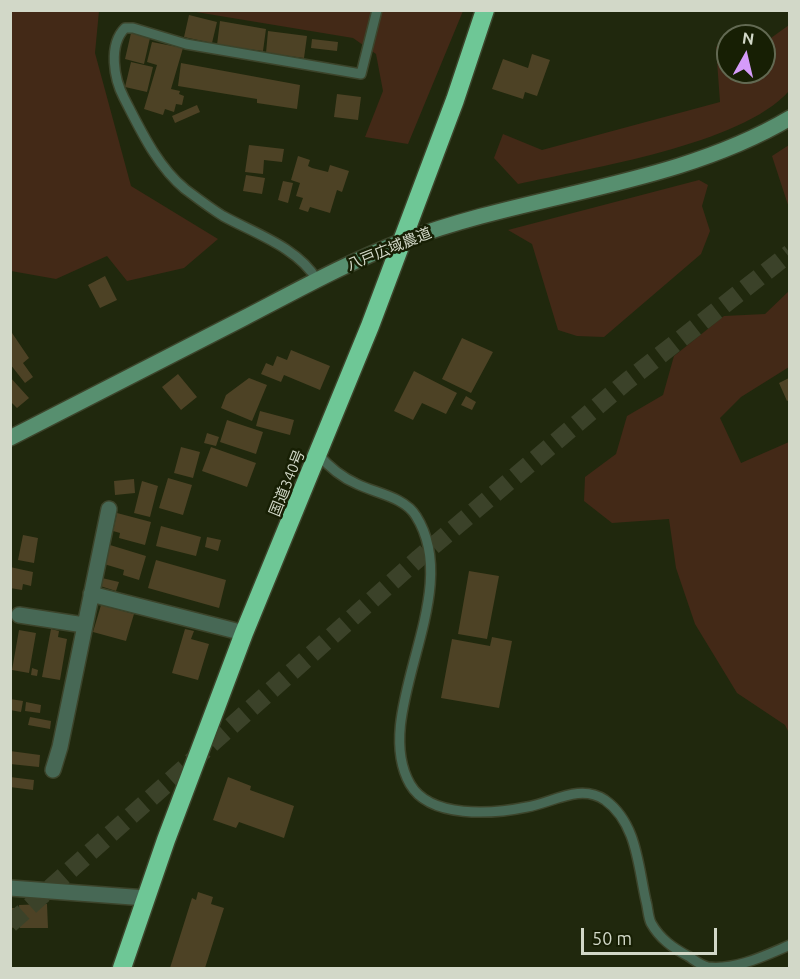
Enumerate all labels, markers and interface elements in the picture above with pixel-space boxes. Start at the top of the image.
north arrow [716,24,776,84]
text: N [741,28,755,48]
street label: 八戸広域農道 [344,224,434,274]
street label: 国道340号 [265,447,309,519]
scale bar [584,916,720,954]
text: 50 m [592,928,632,948]

